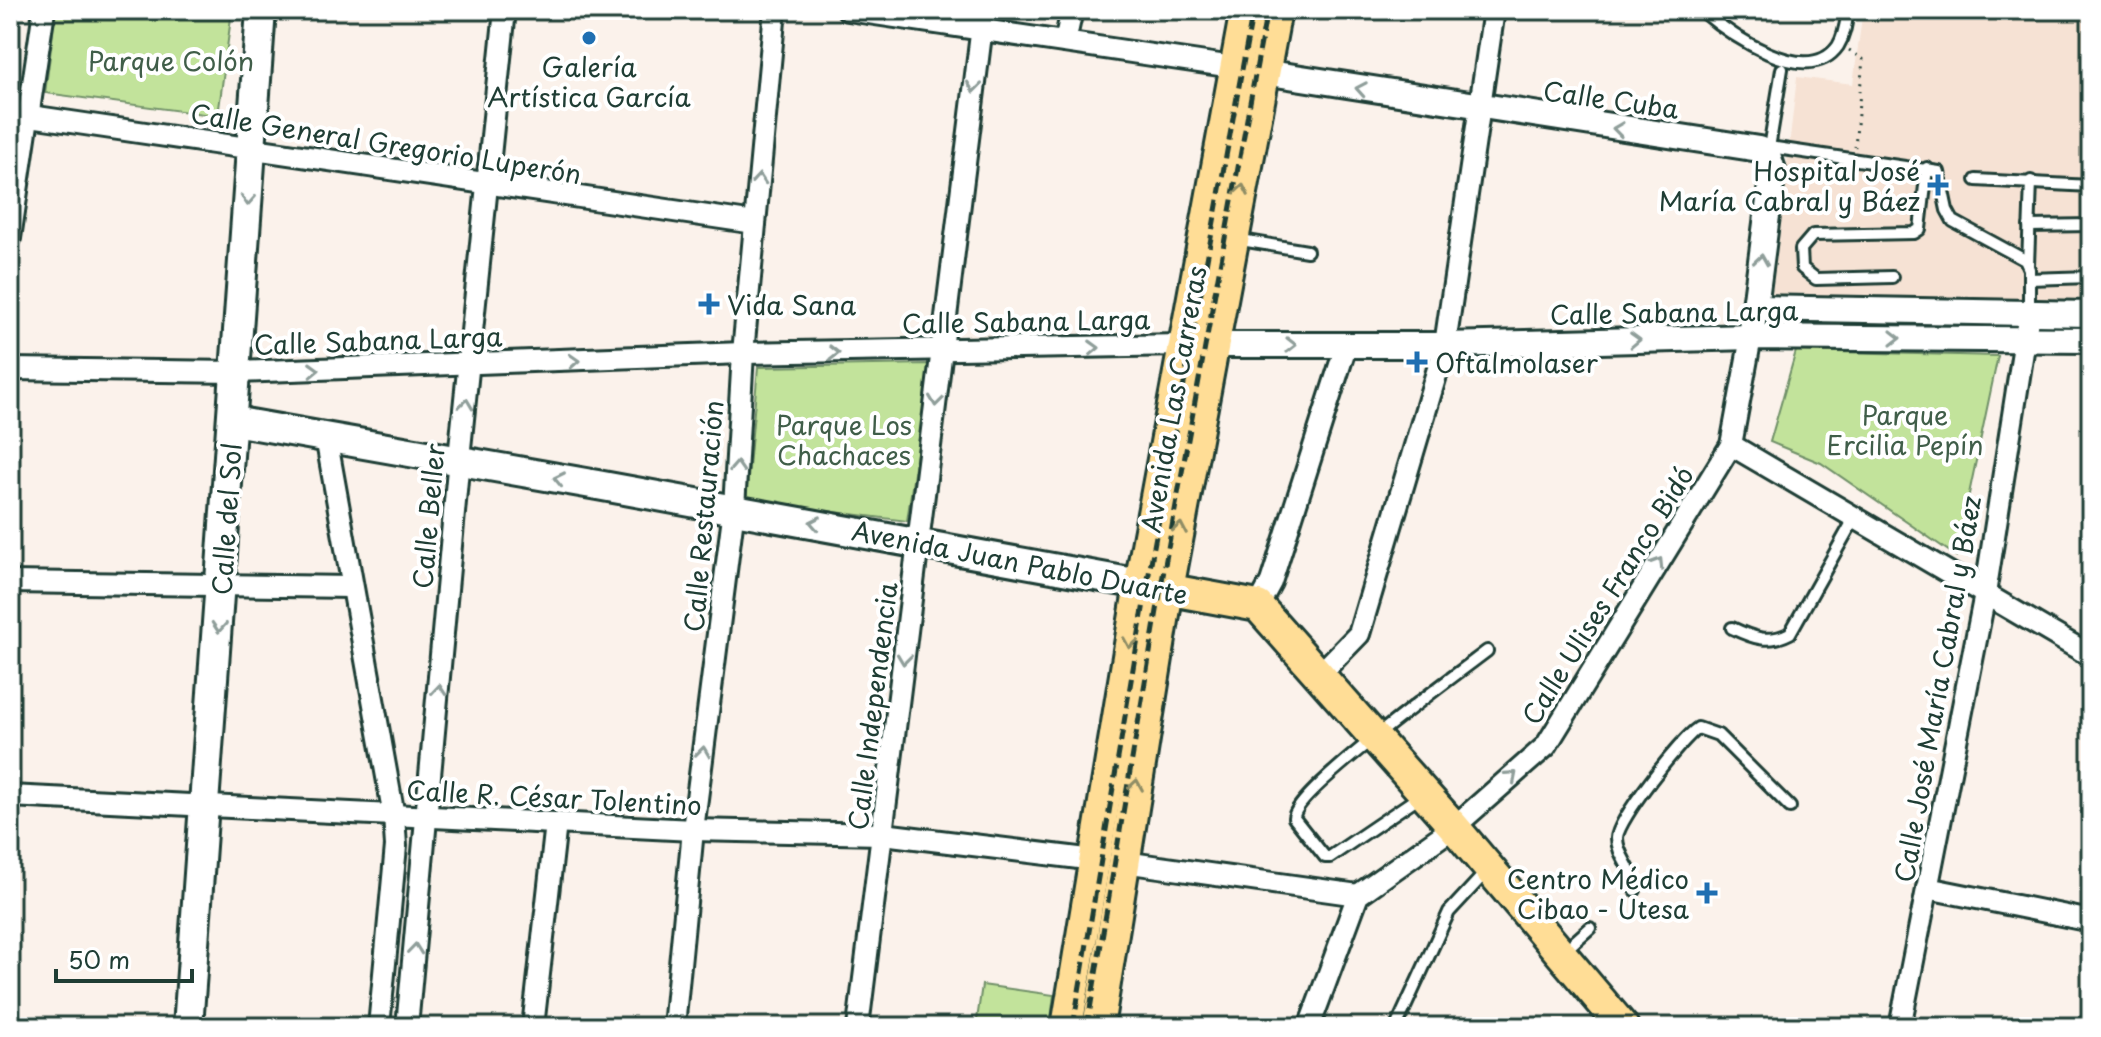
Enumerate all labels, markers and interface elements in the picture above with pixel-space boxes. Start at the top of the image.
marker: Galería Artística García [580,29,598,47]
park label: Parque Colón [88,41,254,80]
place label: Galería Artística García [487,47,691,116]
street label: Calle Cuba [1541,70,1682,128]
one-way arrow [966,81,983,94]
one-way arrow [1354,81,1368,98]
street label: Calle General Gregorio Luperón [188,93,584,193]
one-way arrow [1611,121,1625,138]
place label: Hospital José María Cabral y Báez [1659,151,1920,220]
one-way arrow [751,173,768,186]
marker: Hospital José María Cabral y Báez [1927,174,1949,196]
one-way arrow [1232,183,1249,197]
one-way arrow [240,194,257,207]
one-way arrow [1752,253,1769,267]
street label: Avenida Las Carreras [1130,263,1216,535]
place label: Vida Sana [727,285,857,324]
street label: Calle Sabana Larga [1549,290,1799,334]
marker: Vida Sana [698,293,720,315]
street label: Calle Sabana Larga [901,299,1151,343]
street label: Calle Sabana Larga [253,316,504,364]
one-way arrow [1889,330,1902,347]
one-way arrow [1629,332,1642,349]
one-way arrow [1285,336,1298,354]
one-way arrow [1088,339,1101,356]
place label: Oftalmolaser [1435,343,1599,382]
one-way arrow [828,344,841,361]
marker: Oftalmolaser [1406,351,1428,373]
one-way arrow [568,352,581,369]
one-way arrow [308,361,321,378]
one-way arrow [928,395,945,408]
park label: Parque Ercilia Pepín [1826,395,1984,464]
one-way arrow [457,397,474,410]
street label: Calle Restauración [673,399,733,633]
park label: Parque Los Chachaces [776,405,912,474]
street label: Calle Beller [402,441,454,590]
street label: Calle del Sol [201,442,251,596]
street label: Calle Ulises Franco Bidó [1511,458,1703,732]
one-way arrow [728,460,745,472]
one-way arrow [553,471,566,488]
street label: Calle José María Cabral y Báez [1884,493,1990,885]
street label: Avenida Juan Pablo Duarte [849,510,1191,614]
one-way arrow [808,516,822,533]
one-way arrow [1170,521,1187,535]
one-way arrow [1648,557,1664,572]
street label: Calle Independencia [837,580,907,832]
one-way arrow [211,621,228,634]
one-way arrow [1122,636,1139,650]
one-way arrow [896,653,913,666]
one-way arrow [430,684,447,697]
one-way arrow [694,746,711,759]
street label: Calle R. César Tolentino [405,770,703,824]
one-way arrow [1503,771,1518,785]
one-way arrow [1127,778,1144,791]
place label: Centro Médico Cibao - Utesa [1507,859,1690,928]
marker: Centro Médico Cibao - Utesa [1696,882,1718,904]
scale bar [56,933,192,983]
text: 50 m [68,941,130,977]
one-way arrow [406,942,423,955]

